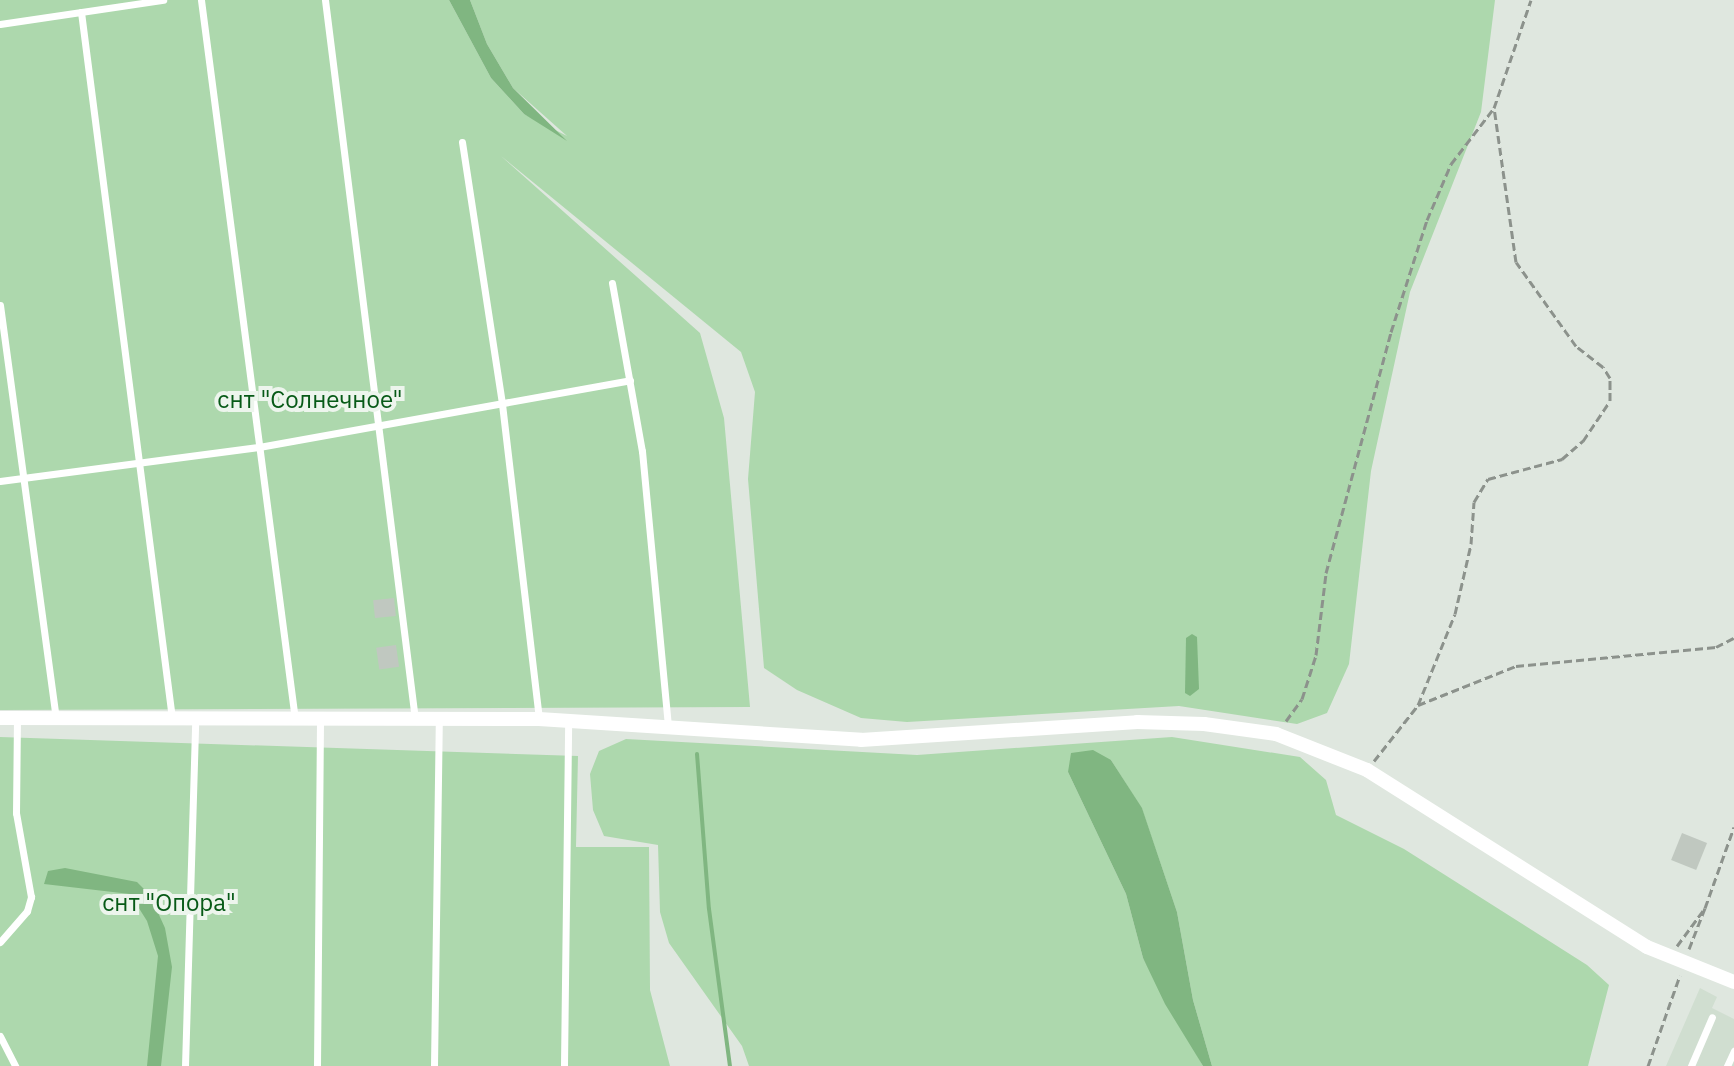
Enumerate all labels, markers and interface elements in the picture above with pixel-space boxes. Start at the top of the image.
park label: снт "Солнечное" [217,386,403,414]
park label: снт "Опора" [102,889,236,917]

